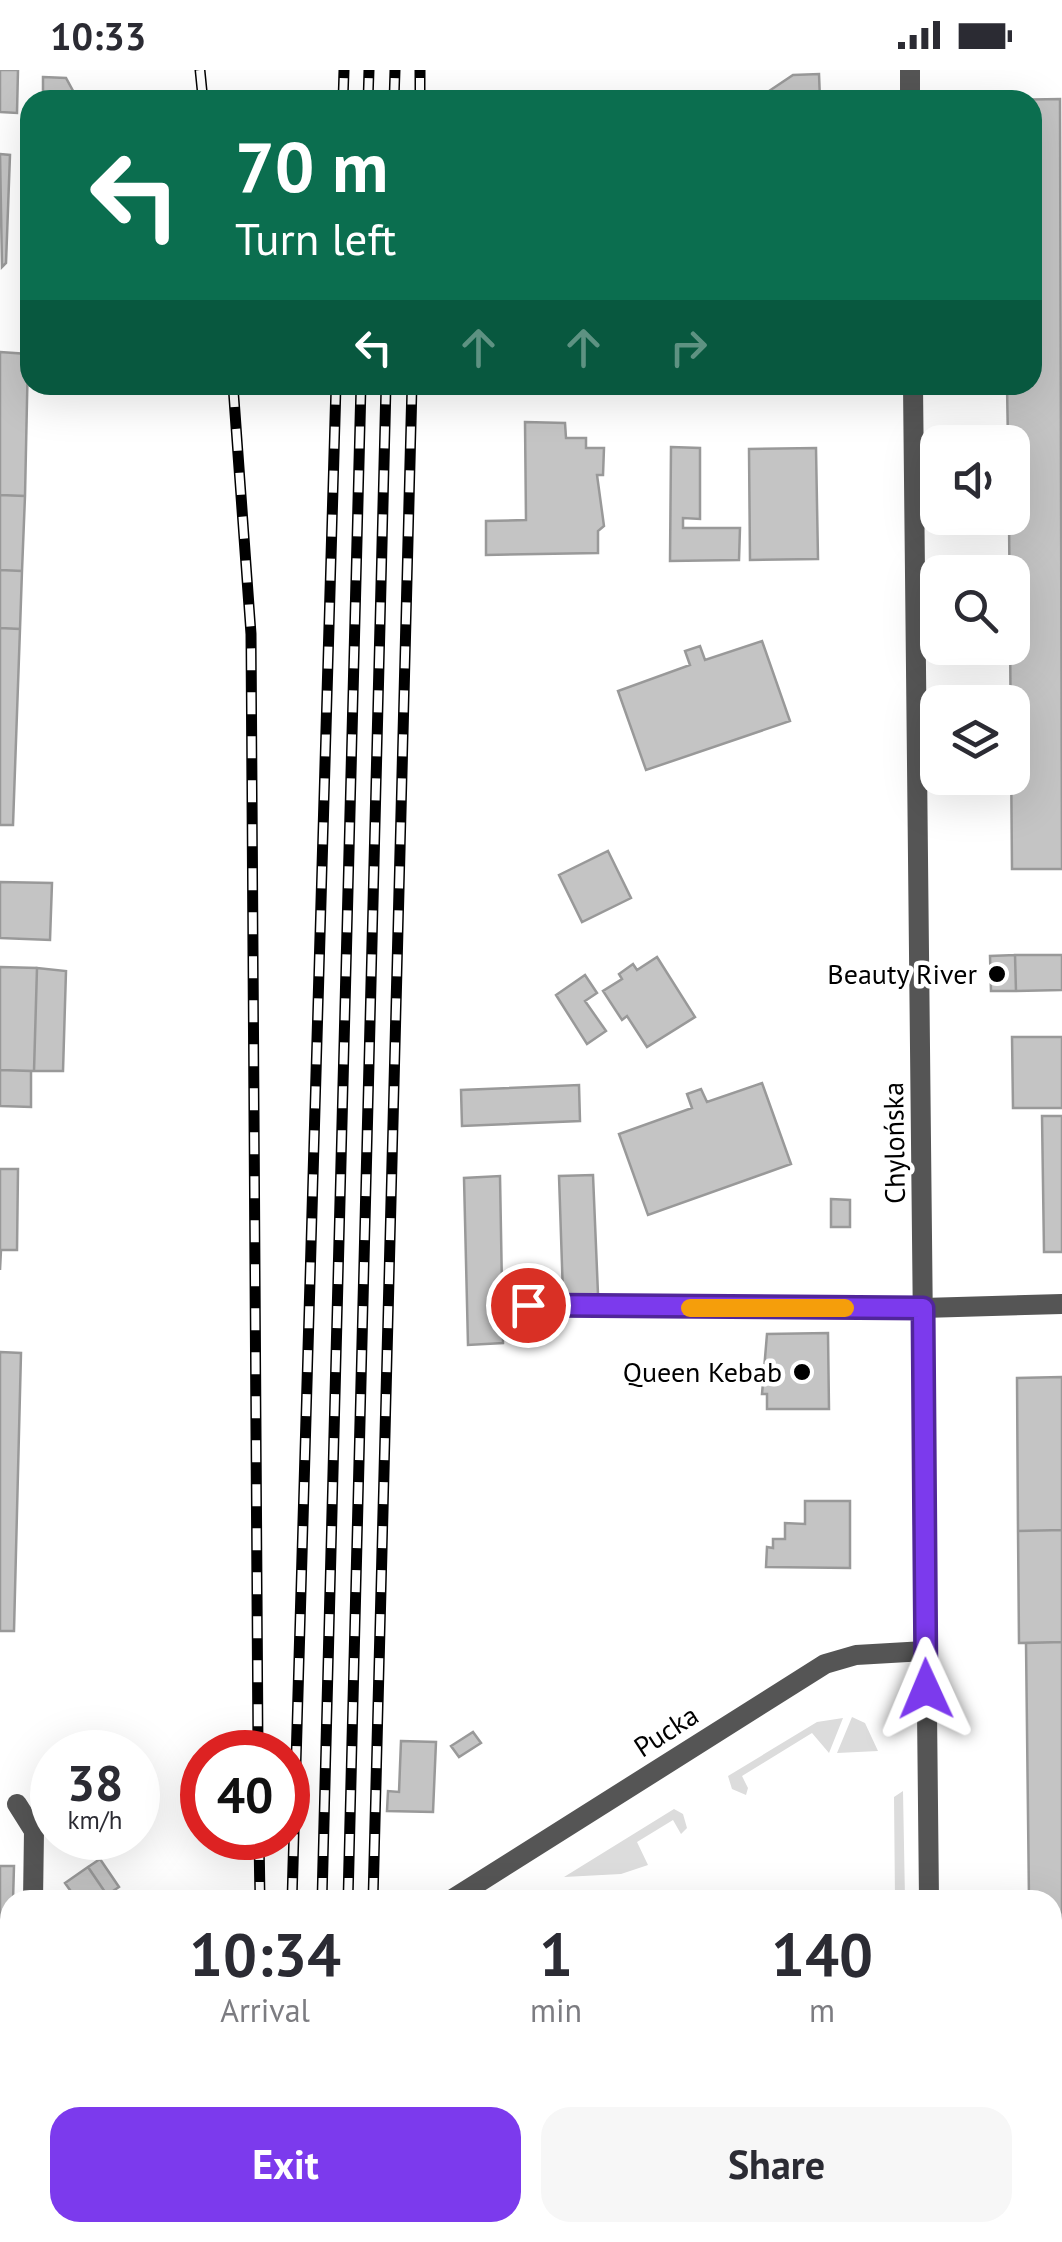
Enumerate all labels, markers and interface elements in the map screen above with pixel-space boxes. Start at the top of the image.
text: 10:33 [50,11,146,60]
text: 70 m [235,121,388,211]
icon: left [70,130,200,260]
text: Turn left [235,209,396,267]
icon: left [346,320,401,375]
icon: ahead [451,320,506,375]
icon: ahead [556,320,611,375]
icon: right [661,320,716,375]
map controls [920,425,1030,795]
button: sound [920,425,1030,535]
button: search [920,555,1030,665]
button: layers [920,685,1030,795]
place label: Beauty River [827,955,977,992]
marker: Beauty River [986,963,1008,985]
street label: Chylońska [874,1082,913,1204]
pin [486,1263,571,1348]
icon: arrive [501,1278,556,1333]
place label: Queen Kebab [623,1353,782,1390]
marker: Queen Kebab [791,1361,813,1383]
position arrow [874,1637,978,1741]
street label: Pucka [626,1696,705,1765]
speed limit sign: 40 [180,1730,310,1860]
text: 38 [67,1750,123,1815]
text: km/h [68,1804,122,1836]
text: 10:34 [189,1915,341,1993]
text: 1 [539,1915,573,1993]
text: 140 [771,1915,873,1993]
text: Arrival [220,1989,310,2031]
text: min [530,1989,582,2031]
text: m [809,1989,835,2031]
button: Exit [50,2107,521,2222]
button: Share [541,2107,1012,2222]

